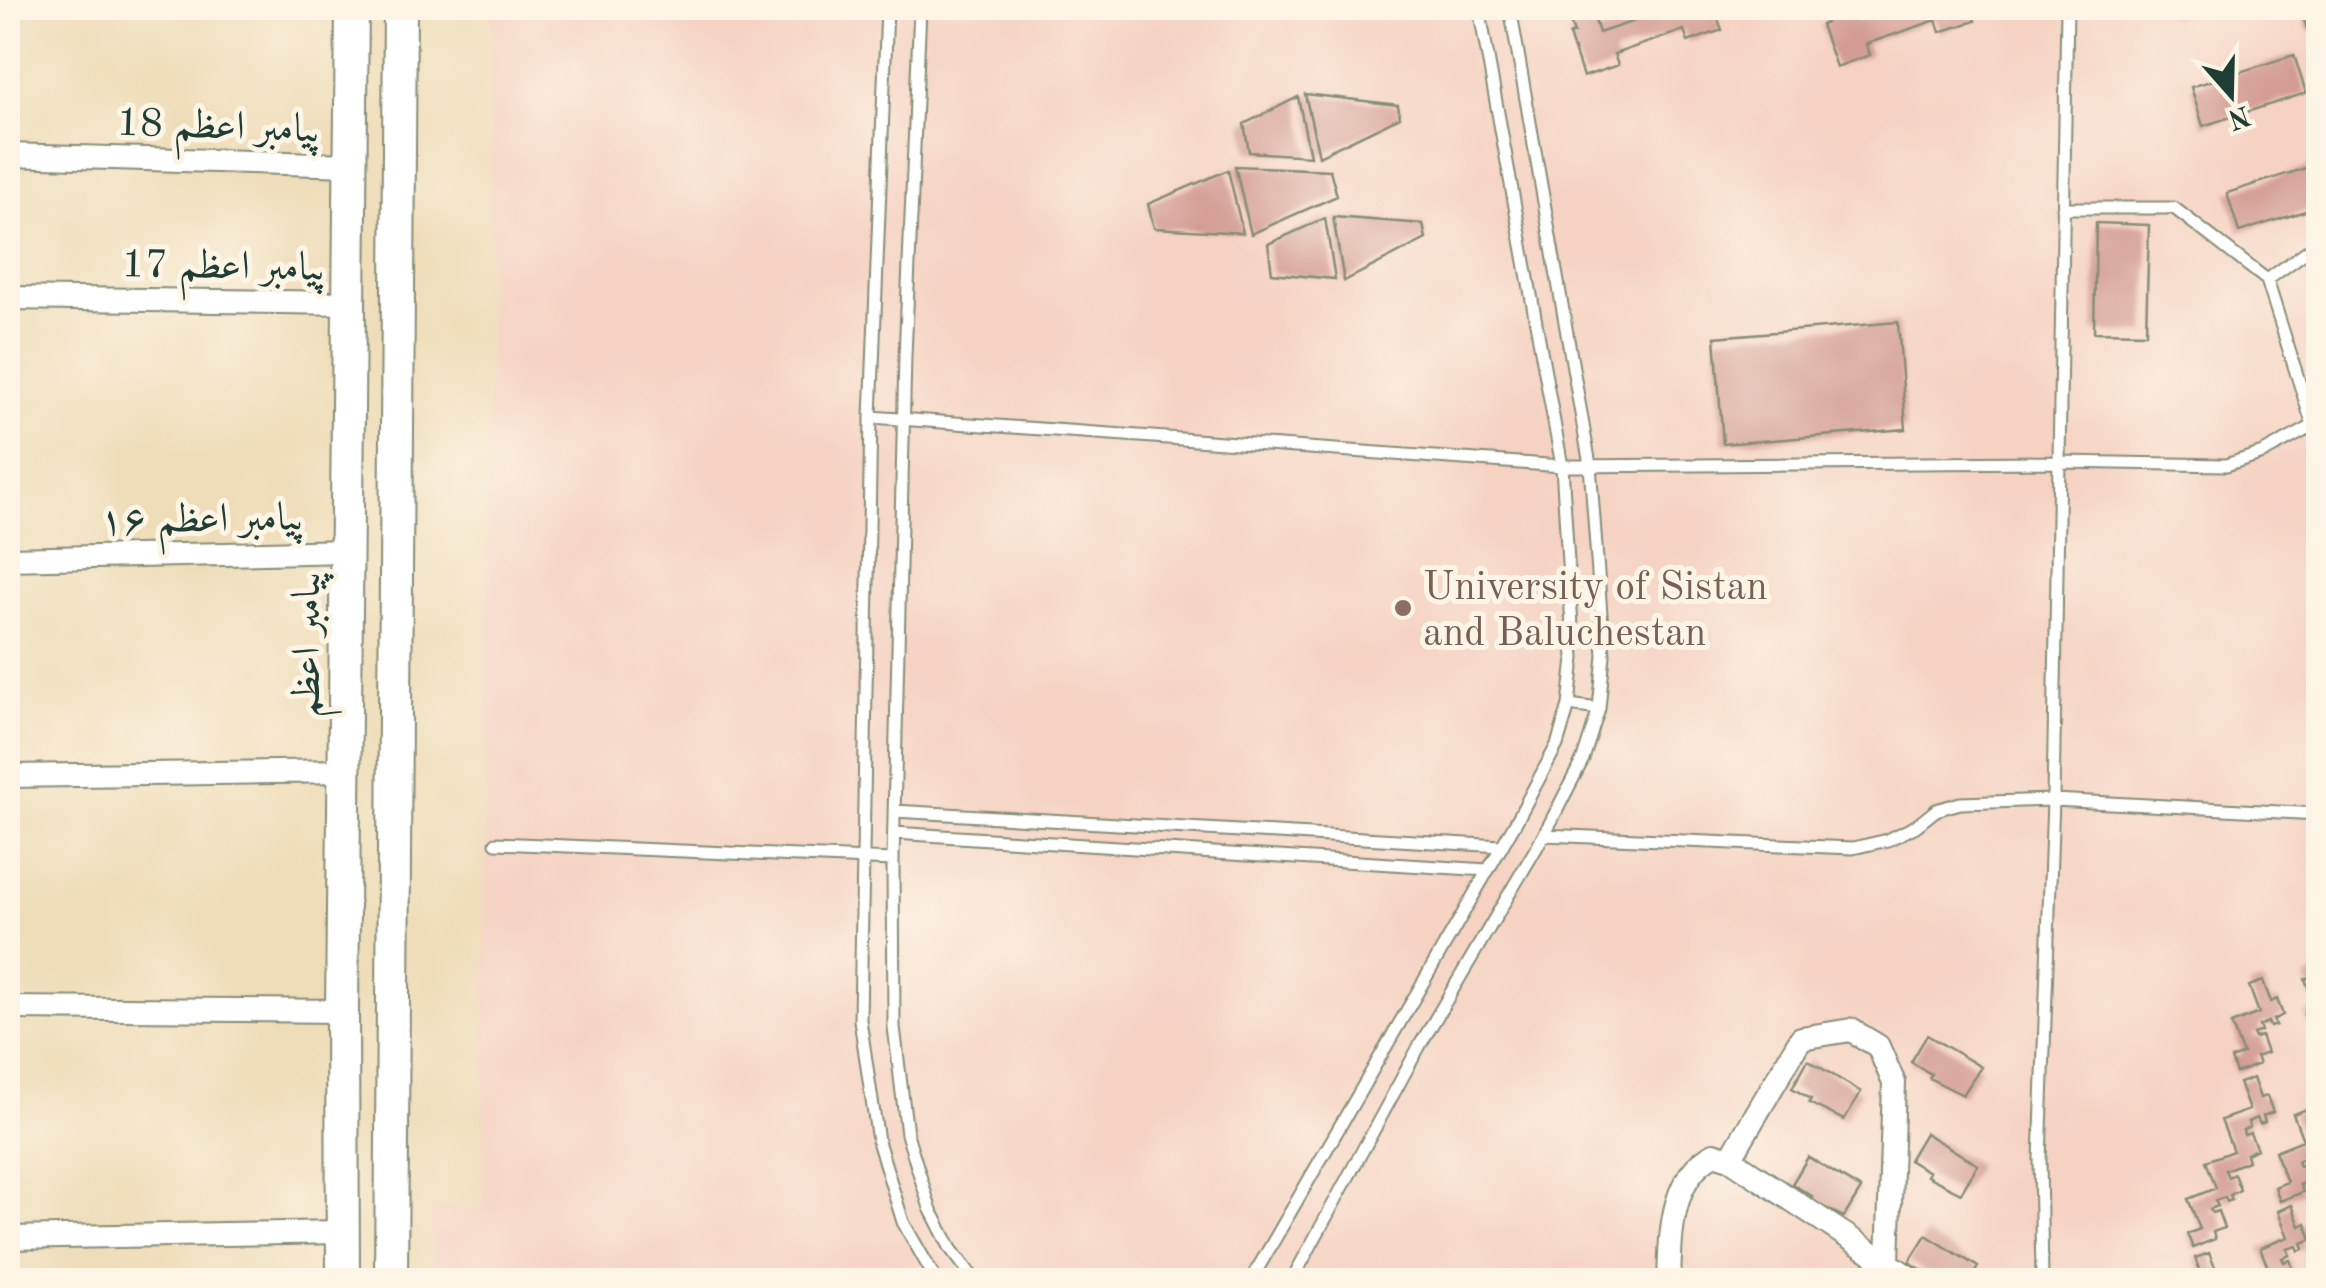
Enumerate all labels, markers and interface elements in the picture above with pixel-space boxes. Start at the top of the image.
north arrow [2181,45,2281,145]
text: N [2223,99,2253,133]
street label: پیامبر اعظم 18 [115,104,322,166]
street label: پیامبر اعظم 17 [121,246,327,304]
street label: پیامبر اعظم ۱۶ [99,499,305,557]
place label: University of Sistan and Baluchestan [1423,569,1768,655]
street label: پیامبر اعظم [289,571,343,718]
marker: University of Sistan and Baluchestan [1392,597,1414,619]

